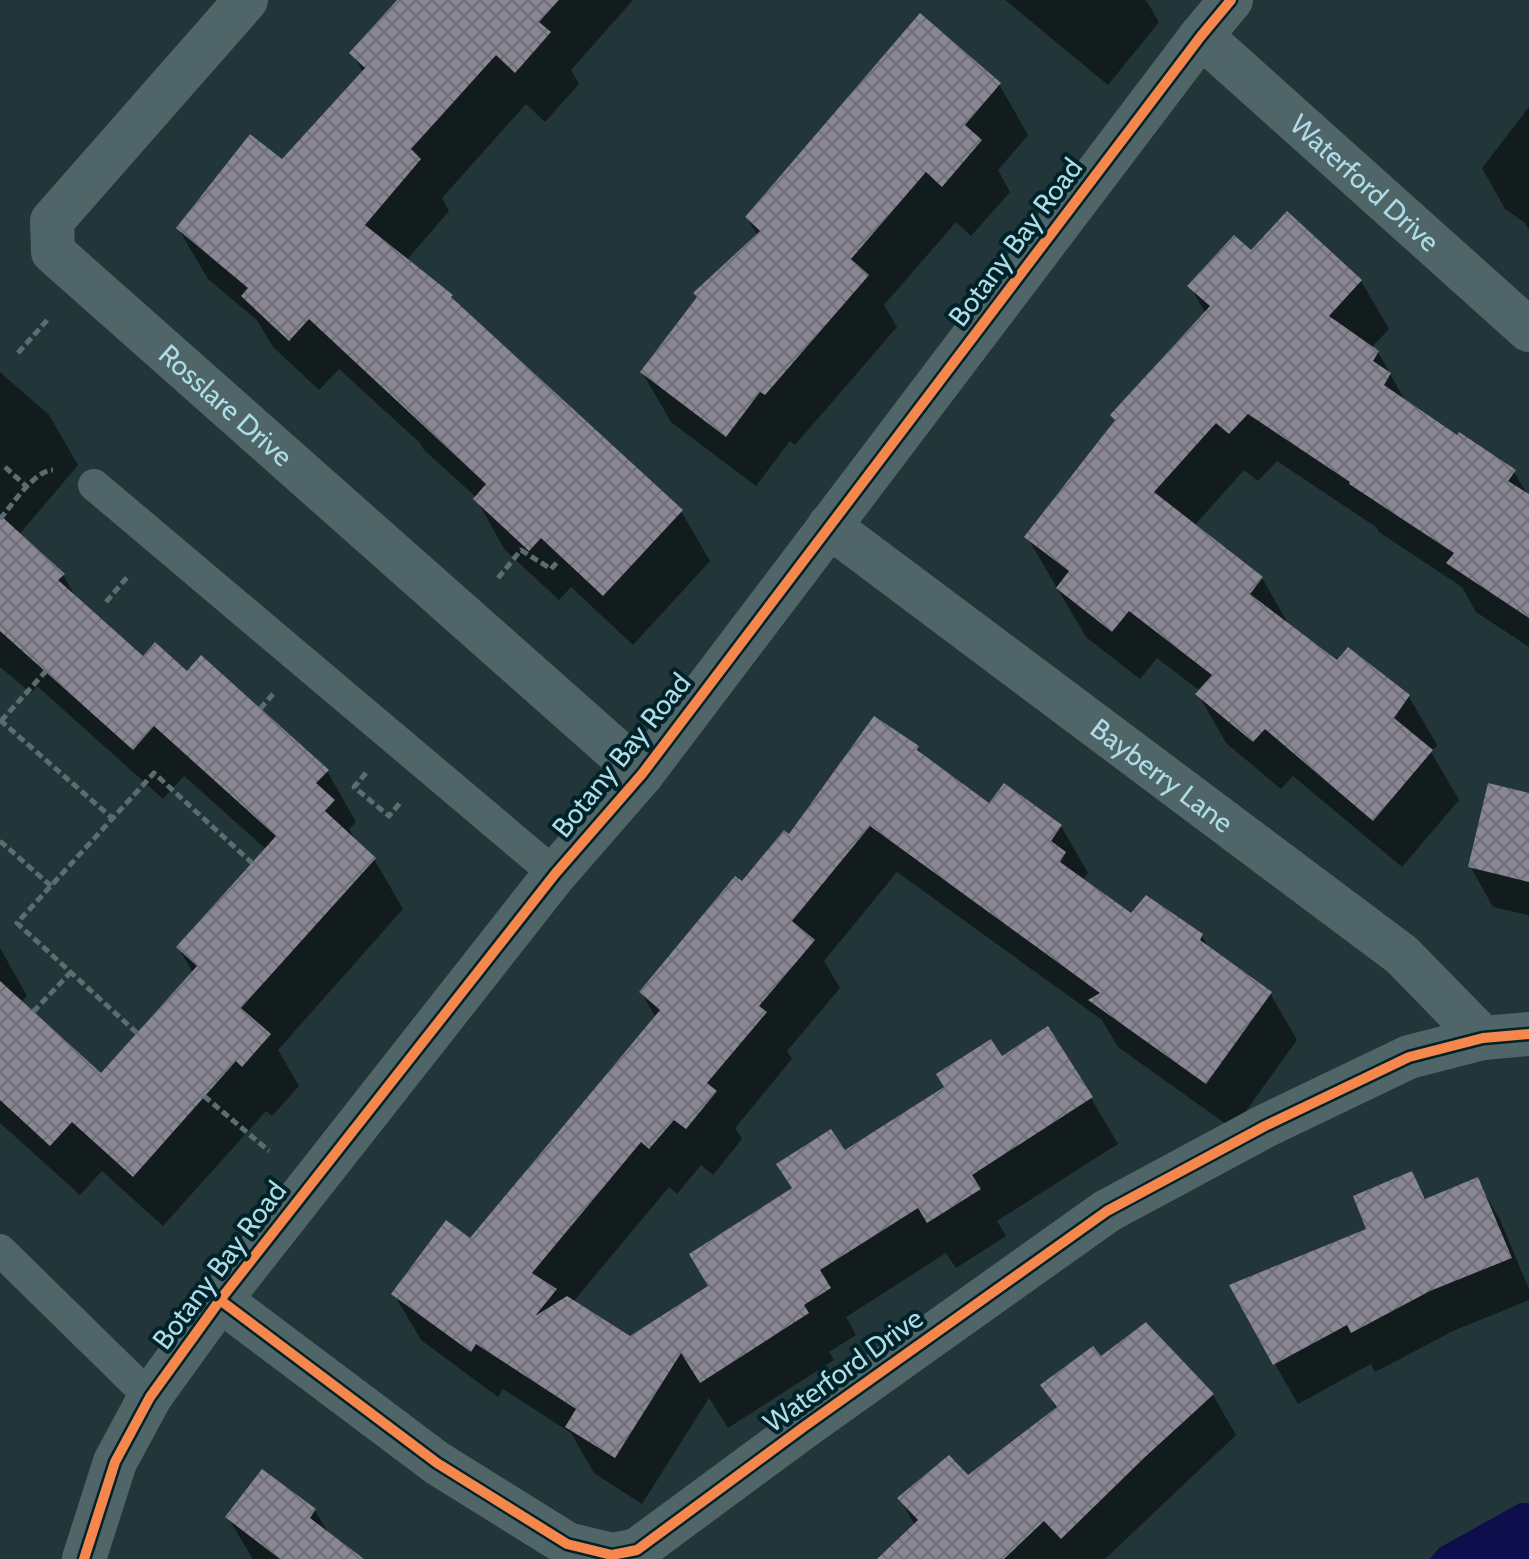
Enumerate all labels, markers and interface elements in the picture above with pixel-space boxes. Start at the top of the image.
street label: Waterford Drive [1283,107,1446,258]
street label: Botany Bay Road [941,151,1089,333]
street label: Rosslare Drive [152,337,300,473]
street label: Botany Bay Road [544,666,698,844]
street label: Bayberry Lane [1084,711,1240,840]
street label: Botany Bay Road [145,1174,293,1356]
street label: Waterford Drive [757,1301,929,1439]

